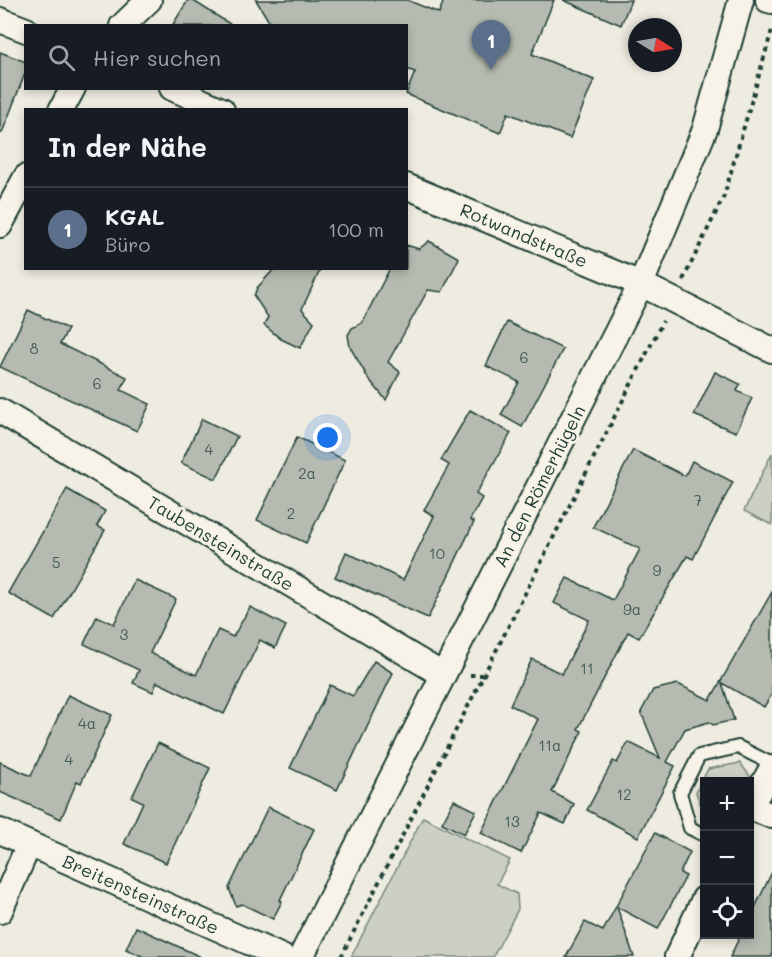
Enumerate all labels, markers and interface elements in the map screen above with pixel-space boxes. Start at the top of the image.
north arrow [628,18,682,72]
pin: 1 [472,20,510,70]
search box [24,24,408,90]
icon: search [45,41,78,74]
text: Hier suchen [93,43,221,72]
text: In der Nähe [48,130,207,164]
street label: Rotwandstraße [457,197,591,273]
text: KGAL [105,202,165,231]
text: 1 [63,216,72,242]
text: 100 m [328,216,384,242]
text: Büro [105,231,150,257]
house number: 8 [29,338,39,358]
house number: 6 [519,347,529,367]
house number: 6 [92,373,102,393]
street label: An den Römerhügeln [488,401,590,571]
your location [313,423,342,452]
house number: 4 [205,439,214,459]
house number: 2a [298,463,316,483]
street label: Taubensteinstraße [143,490,299,596]
house number: 7 [694,490,702,510]
house number: 2 [287,503,295,523]
house number: 10 [429,543,445,563]
house number: 5 [52,552,60,572]
house number: 9 [653,560,662,580]
house number: 9a [623,599,641,619]
house number: 3 [120,624,129,644]
house number: 11 [580,658,594,678]
house number: 4a [78,713,96,733]
house number: 11a [539,735,561,755]
house number: 4 [65,749,74,769]
map controls [700,777,754,939]
button: + [700,777,754,831]
house number: 12 [616,784,632,804]
house number: 13 [504,811,520,831]
button: − [700,831,754,885]
street label: Breitensteinstraße [59,849,223,939]
button: locate [700,885,754,939]

